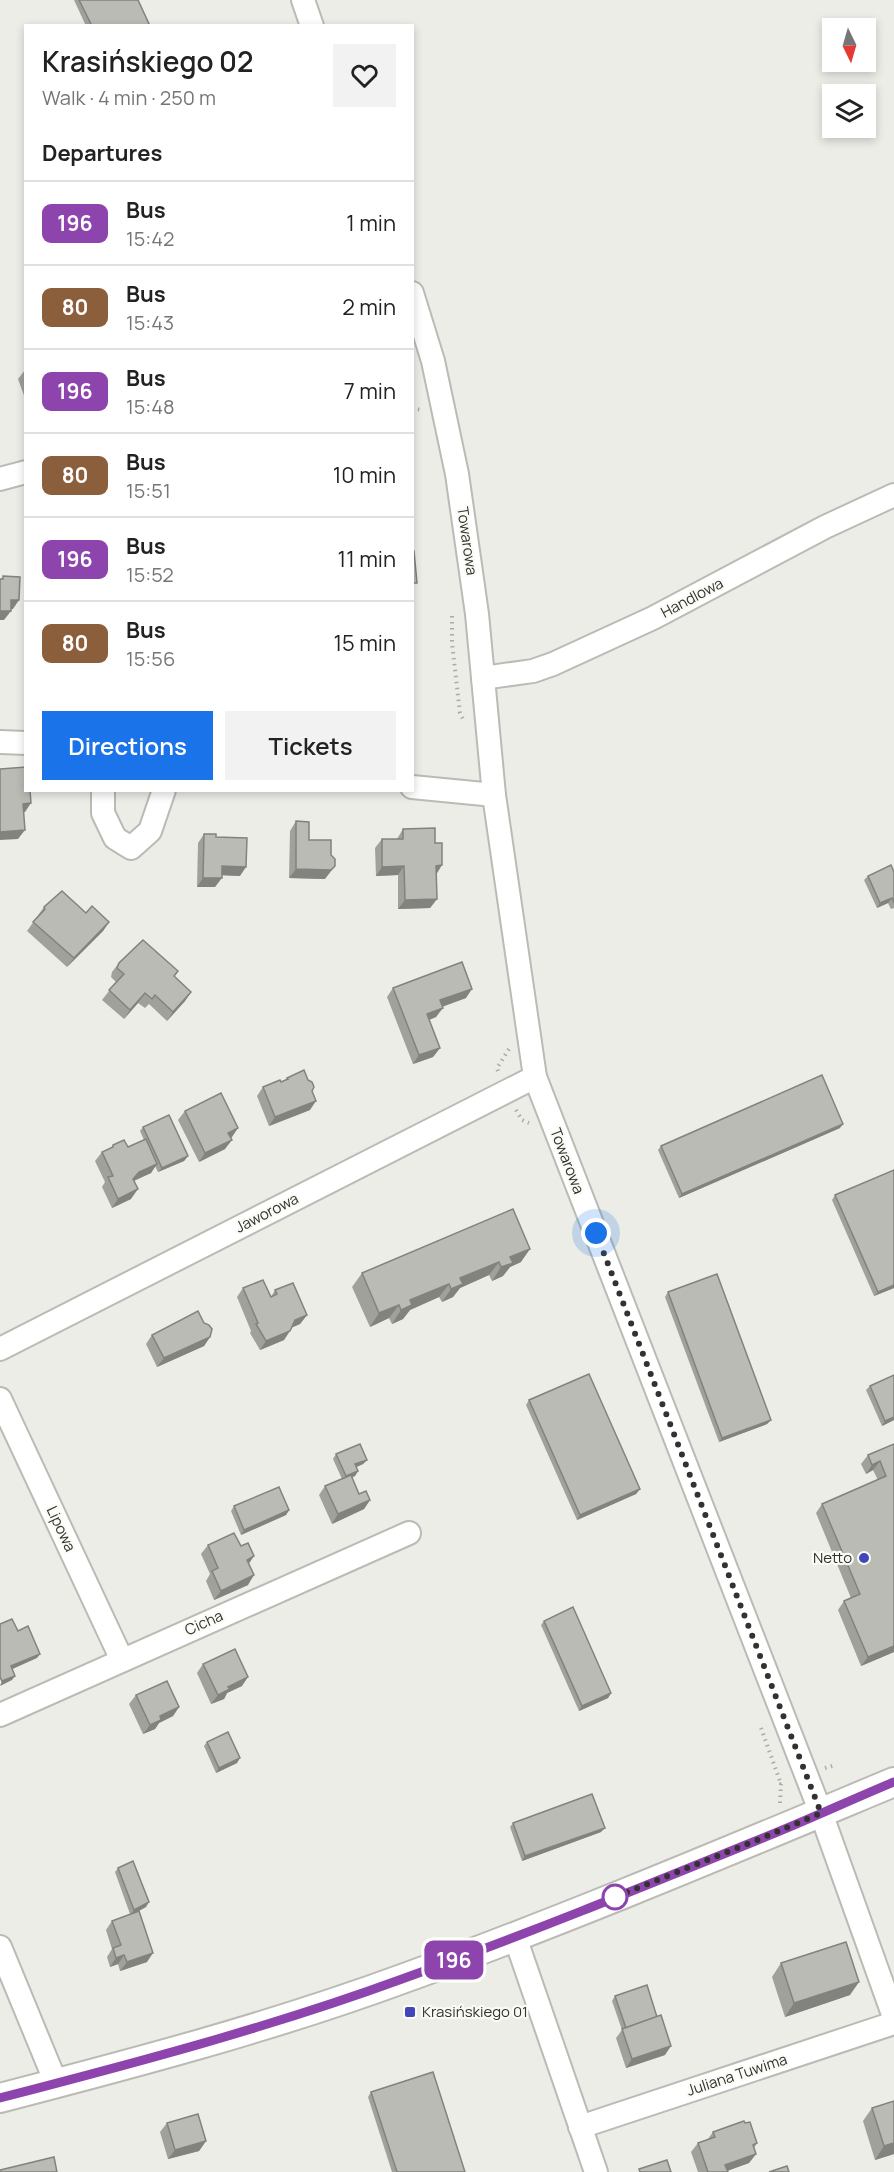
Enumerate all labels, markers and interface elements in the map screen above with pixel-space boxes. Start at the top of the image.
north arrow [822,18,876,72]
map controls [822,18,876,138]
text: Krasińskiego 02 [42,42,254,80]
button: heart [333,44,396,107]
text: Walk · 4 min · 250 m [42,84,216,111]
button: layers [822,84,876,138]
text: Departures [42,138,162,168]
text: Bus [126,195,166,225]
text: 1 min [346,208,396,238]
text: 196 [57,209,93,237]
text: 15:42 [126,225,175,252]
text: Bus [126,279,166,309]
text: 2 min [342,292,396,322]
text: 80 [62,293,88,321]
text: 15:43 [126,309,174,336]
text: Bus [126,363,166,393]
text: 7 min [344,376,396,406]
text: 196 [57,377,93,405]
text: 15:48 [126,393,175,420]
text: Bus [126,447,166,477]
text: 10 min [333,460,396,490]
text: 80 [62,461,88,489]
text: 15:51 [126,477,171,504]
street label: Towarowa [452,505,483,577]
text: Bus [126,531,166,561]
text: 11 min [338,544,396,574]
text: 196 [57,545,93,573]
text: 15:52 [126,561,174,588]
street label: Handlowa [657,572,727,623]
text: Bus [126,615,166,645]
text: 15 min [333,628,396,658]
text: 80 [62,629,88,657]
text: 15:56 [126,645,175,672]
button: Directions [42,711,213,780]
button: Tickets [225,711,396,780]
street label: Towarowa [545,1125,590,1197]
street label: Jaworowa [232,1188,302,1237]
your location [581,1218,611,1248]
street label: Lipowa [42,1503,81,1555]
place label: Netto [813,1547,852,1568]
marker: Netto [857,1551,871,1565]
street label: Cicha [181,1605,226,1640]
unlabelled marker [602,1884,628,1910]
line badge: 196 [420,1940,488,1980]
text: 196 [436,1946,472,1974]
place label: Krasińskiego 01 [422,2001,528,2022]
marker: Krasińskiego 01 [403,2005,417,2019]
street label: Juliana Tuwima [684,2048,790,2101]

